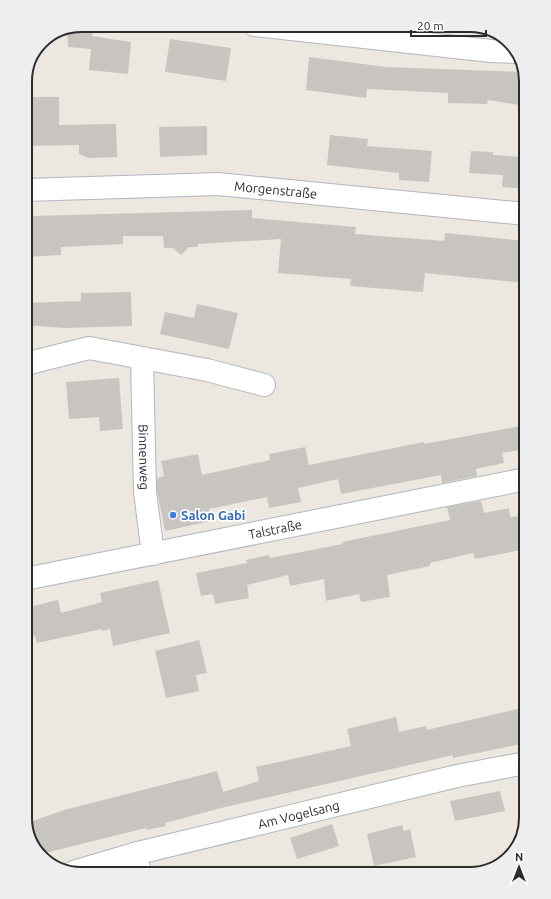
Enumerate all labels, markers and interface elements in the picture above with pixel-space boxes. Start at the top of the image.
scale bar [411,12,486,38]
text: 20 m [417,19,444,32]
street label: Morgenstraße [233,179,318,201]
street label: Binnenweg [136,424,152,490]
place label: Salon Gabi [181,508,245,522]
marker: Salon Gabi [168,510,178,520]
street label: Talstraße [247,517,303,541]
street label: Am Vogelsang [256,798,341,831]
north arrow [499,847,539,887]
text: N [515,851,523,863]

